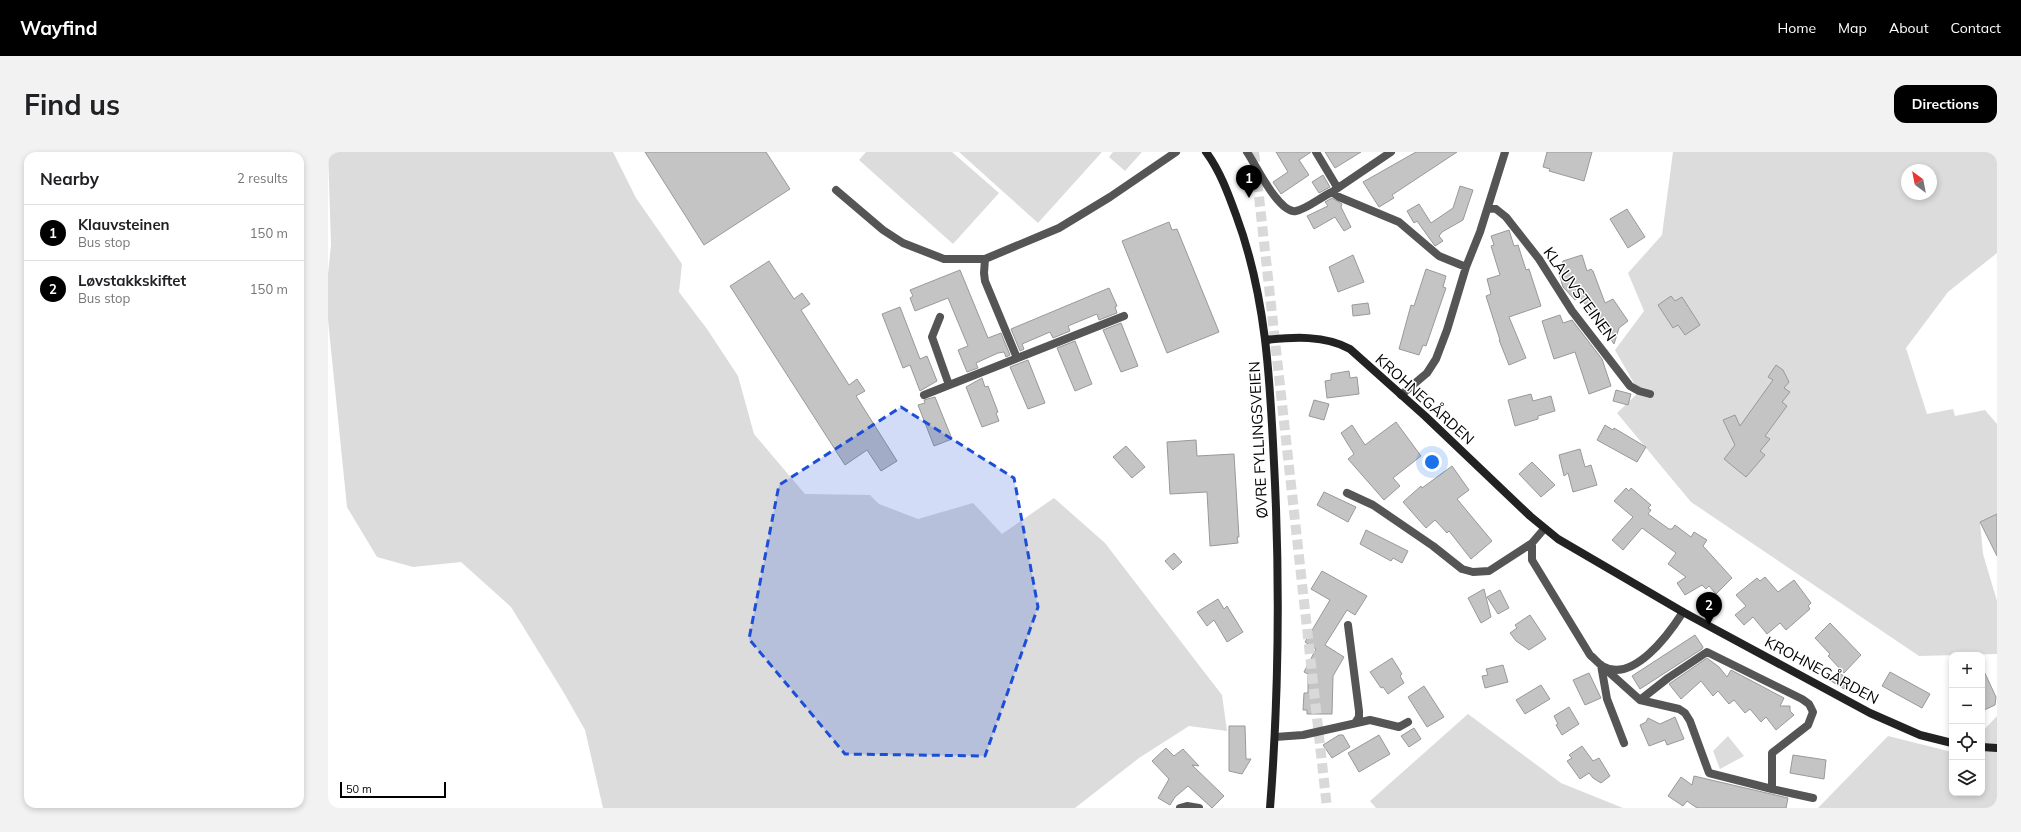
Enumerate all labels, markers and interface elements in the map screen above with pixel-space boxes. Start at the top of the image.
text: Wayfind [20,16,97,40]
text: Home [1777,19,1816,37]
text: Map [1838,19,1867,37]
text: About [1889,19,1929,37]
text: Contact [1951,19,2001,37]
button: Directions [1894,85,1997,123]
text: Find us [24,87,120,122]
north arrow [1901,164,1937,200]
pin: 1 [1236,165,1262,198]
text: Nearby [40,168,99,189]
text: 2 results [237,170,288,186]
text: Klauvsteinen [78,215,170,234]
text: 1 [49,225,57,241]
text: 150 m [250,225,288,241]
text: Bus stop [78,234,130,250]
street label: KLAUVSTEINEN [1539,243,1621,345]
text: Løvstakkskiftet [78,271,186,290]
text: 2 [49,281,57,297]
text: 150 m [250,281,288,297]
text: Bus stop [78,290,130,306]
street label: KROHNEGÅRDEN [1372,349,1479,448]
street label: ØVRE FYLLINGSVEIEN [1244,361,1272,519]
your location [1422,452,1442,472]
pin: 2 [1696,592,1722,625]
street label: KROHNEGÅRDEN [1762,631,1883,708]
map controls [1949,652,1985,796]
button: + [1949,652,1985,688]
button: − [1949,688,1985,724]
button: locate [1949,724,1985,760]
button: layers [1949,760,1985,796]
scale bar [340,780,446,799]
text: 50 m [346,782,372,796]

